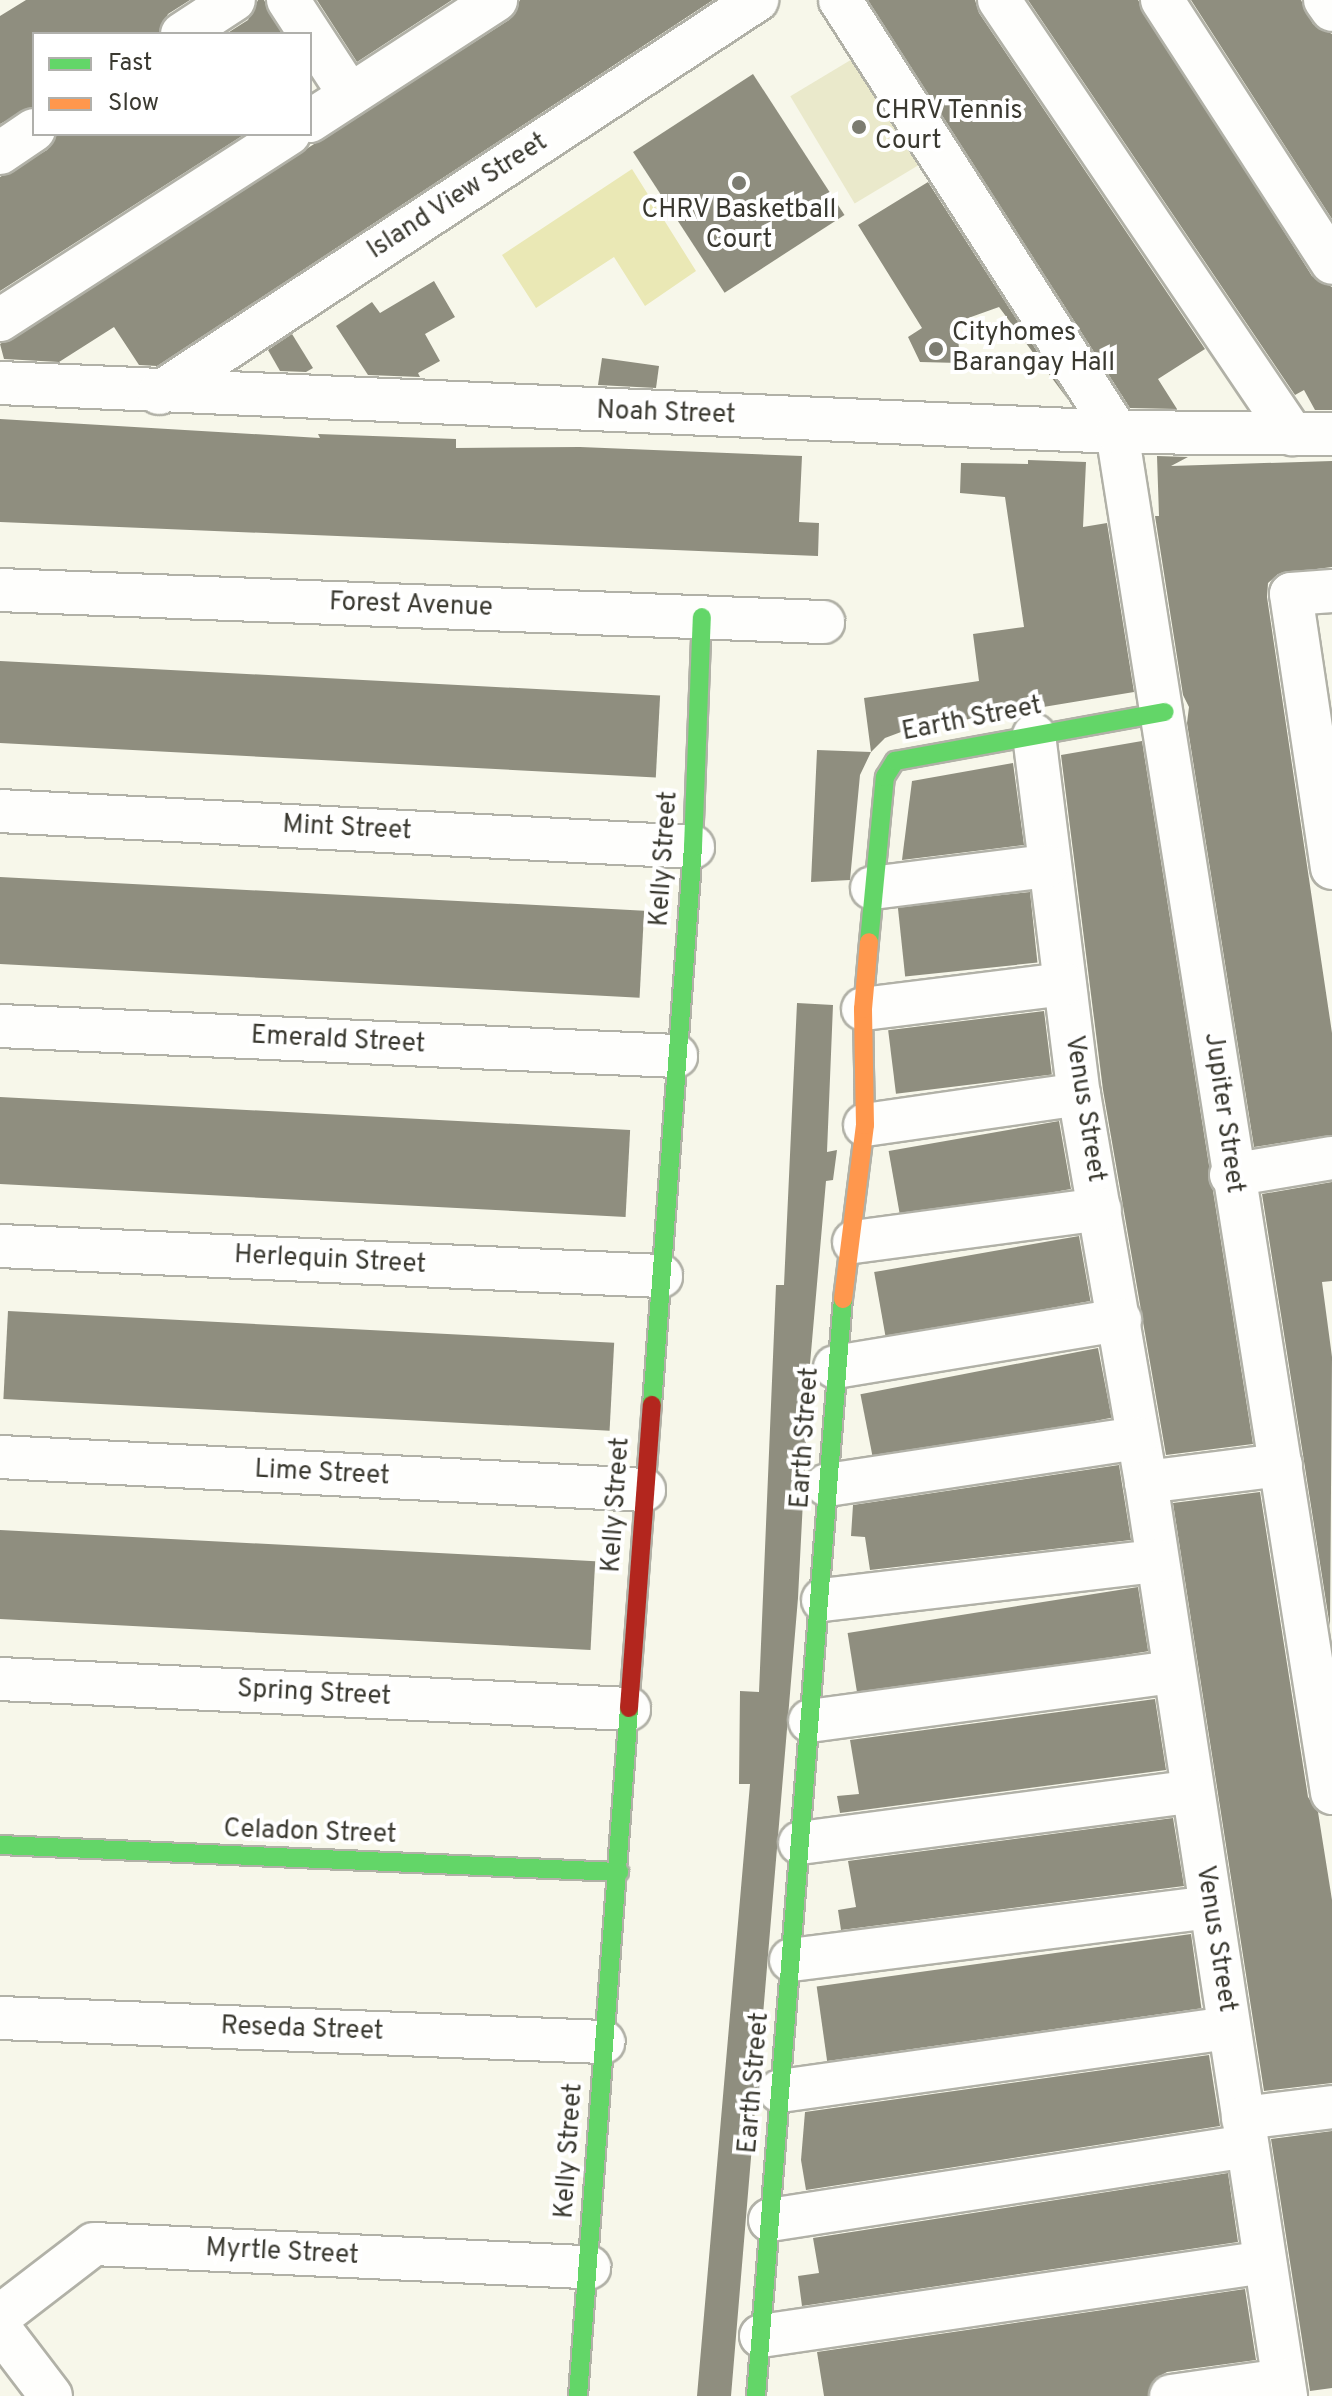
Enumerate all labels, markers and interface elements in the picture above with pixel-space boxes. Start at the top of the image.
legend [32,32,312,136]
text: Fast [108,49,152,79]
text: Slow [108,89,159,119]
place label: CHRV Tennis Court [875,96,1025,158]
marker: CHRV Tennis Court [850,118,868,136]
street label: Island View Street [362,127,554,267]
marker: CHRV Basketball Court [730,174,748,192]
place label: CHRV Basketball Court [641,195,837,256]
place label: Cityhomes Barangay Hall [952,318,1115,380]
marker: Cityhomes Barangay Hall [927,340,945,358]
street label: Noah Street [596,396,736,432]
street label: Forest Avenue [328,588,494,624]
street label: Earth Street [900,691,1044,749]
street label: Kelly Street [645,790,685,928]
street label: Mint Street [282,810,412,848]
street label: Emerald Street [250,1021,426,1061]
street label: Jupiter Street [1196,1031,1250,1195]
street label: Venus Street [1057,1034,1111,1184]
street label: Herlequin Street [233,1240,427,1282]
street label: Earth Street [785,1366,827,1510]
street label: Kelly Street [597,1436,637,1574]
street label: Lime Street [254,1455,390,1493]
street label: Spring Street [236,1674,392,1714]
street label: Celadon Street [223,1814,397,1852]
street label: Venus Street [1188,1864,1242,2014]
street label: Earth Street [733,2011,777,2155]
street label: Reseda Street [220,2012,384,2048]
street label: Kelly Street [550,2082,590,2220]
street label: Myrtle Street [205,2233,359,2273]

